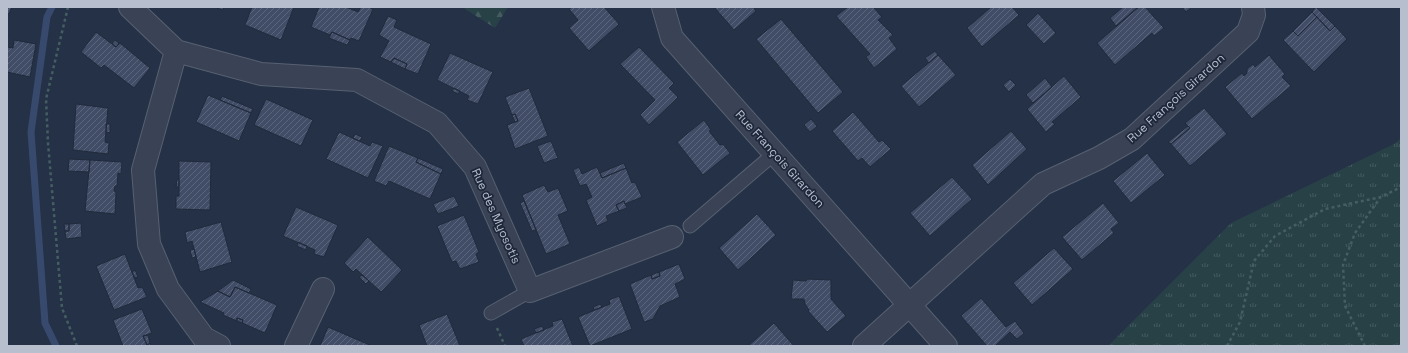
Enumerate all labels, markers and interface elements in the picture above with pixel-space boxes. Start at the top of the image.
street label: Rue François Girardon [1124,50,1228,146]
street label: Rue François Girardon [732,107,828,211]
street label: Rue des Myosotis [468,166,524,266]

